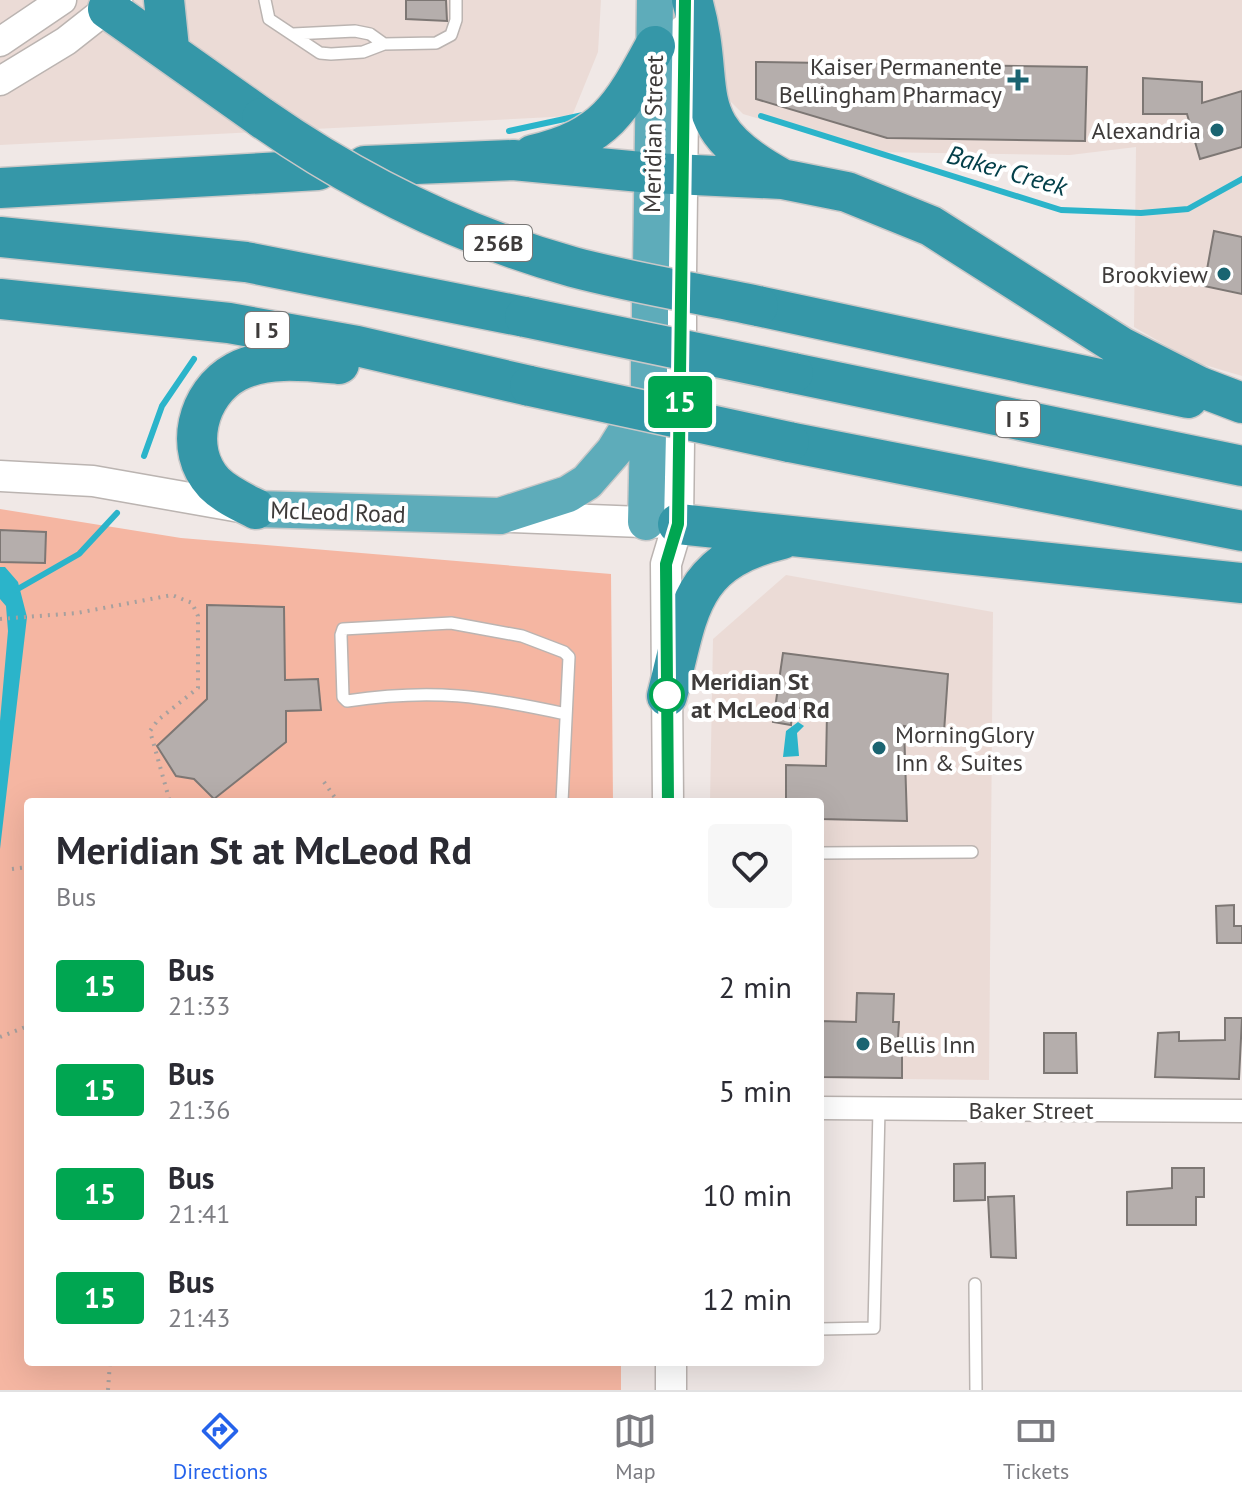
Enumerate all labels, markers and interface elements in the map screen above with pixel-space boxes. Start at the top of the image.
place label: Kaiser Permanente Bellingham Pharmacy [779,51,1002,110]
street label: Meridian Street [636,55,670,213]
marker: Kaiser Permanente Bellingham Pharmacy [1009,71,1027,89]
place label: Alexandria [1092,115,1201,146]
marker: Alexandria [1208,121,1226,139]
water label: Baker Creek [943,137,1072,203]
road number: 256B [464,225,532,261]
place label: Brookview [1101,259,1208,290]
marker: Brookview [1215,265,1233,283]
road number: I 5 [245,312,289,348]
line badge: 15 [644,376,716,428]
text: 15 [664,383,696,420]
road number: I 5 [996,401,1040,437]
street label: McLeod Road [270,494,406,530]
place label: Meridian St at McLeod Rd [691,666,830,725]
marker: Meridian St at McLeod Rd [650,678,684,712]
place label: MorningGlory Inn & Suites [895,719,1035,778]
marker: MorningGlory Inn & Suites [870,739,888,757]
button: heart [708,824,792,908]
text: Meridian St at McLeod Rd [56,825,472,874]
text: Bus [56,880,96,913]
text: Bus [168,950,215,989]
text: 15 [84,967,116,1004]
text: 2 min [719,967,792,1006]
text: 21:33 [168,989,230,1022]
place label: Bellis Inn [879,1029,975,1060]
marker: Bellis Inn [854,1035,872,1053]
text: Bus [168,1054,215,1093]
text: 15 [84,1071,116,1108]
text: 5 min [719,1071,792,1110]
text: 21:36 [168,1093,230,1126]
street label: Baker Street [968,1095,1094,1126]
text: Bus [168,1158,215,1197]
text: 15 [84,1175,116,1212]
text: 10 min [702,1175,792,1214]
text: 21:41 [168,1197,230,1230]
text: Bus [168,1262,215,1301]
text: 15 [84,1279,116,1316]
text: 12 min [702,1279,792,1318]
text: 21:43 [168,1301,230,1334]
tab: Directions [173,1409,268,1485]
tab: Map [613,1409,657,1485]
tab: Tickets [1003,1409,1069,1485]

